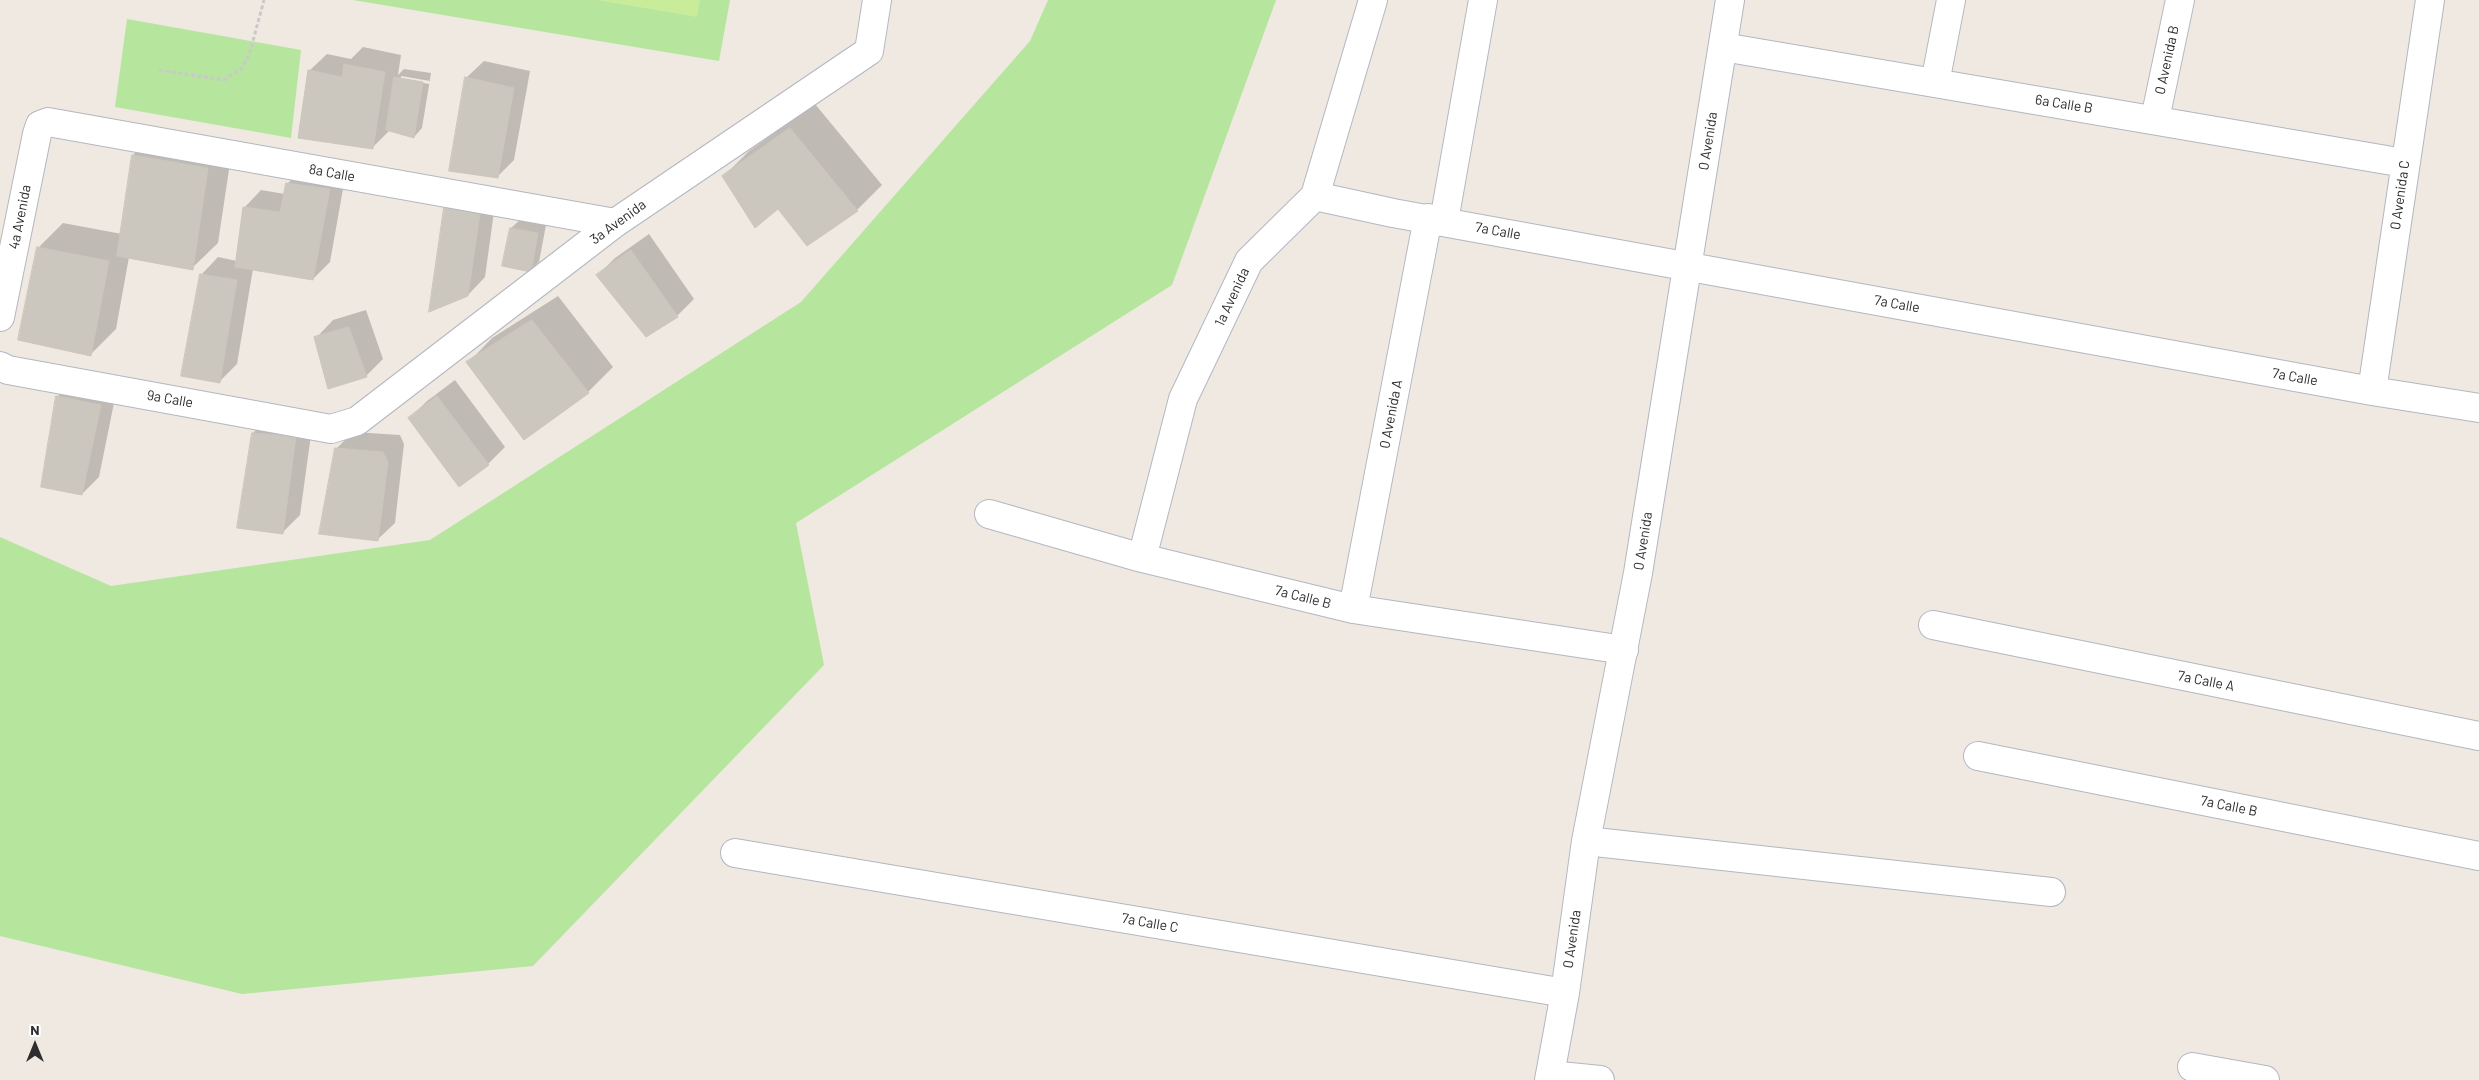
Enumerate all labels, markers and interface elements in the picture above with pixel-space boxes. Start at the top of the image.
street label: 0 Avenida B [2151,24,2183,96]
street label: 6a Calle B [2034,91,2094,117]
street label: 0 Avenida [1695,111,1721,171]
street label: 0 Avenida C [2387,159,2413,231]
street label: 8a Calle [308,161,356,185]
street label: 4a Avenida [5,183,35,251]
street label: 3a Avenida [587,196,649,248]
street label: 7a Calle [1474,219,1522,243]
street label: 1a Avenida [1211,265,1253,329]
street label: 7a Calle [1873,292,1921,316]
street label: 7a Calle [2271,365,2319,389]
street label: 0 Avenida A [1376,378,1406,450]
street label: 9a Calle [146,387,194,411]
street label: 0 Avenida [1630,511,1656,571]
street label: 7a Calle B [1273,582,1333,612]
street label: 7a Calle A [2176,667,2236,695]
street label: 7a Calle B [2199,792,2259,820]
street label: 0 Avenida [1560,909,1584,969]
street label: 7a Calle C [1120,910,1180,936]
north arrow [10,1020,60,1070]
text: N [30,1021,40,1038]

